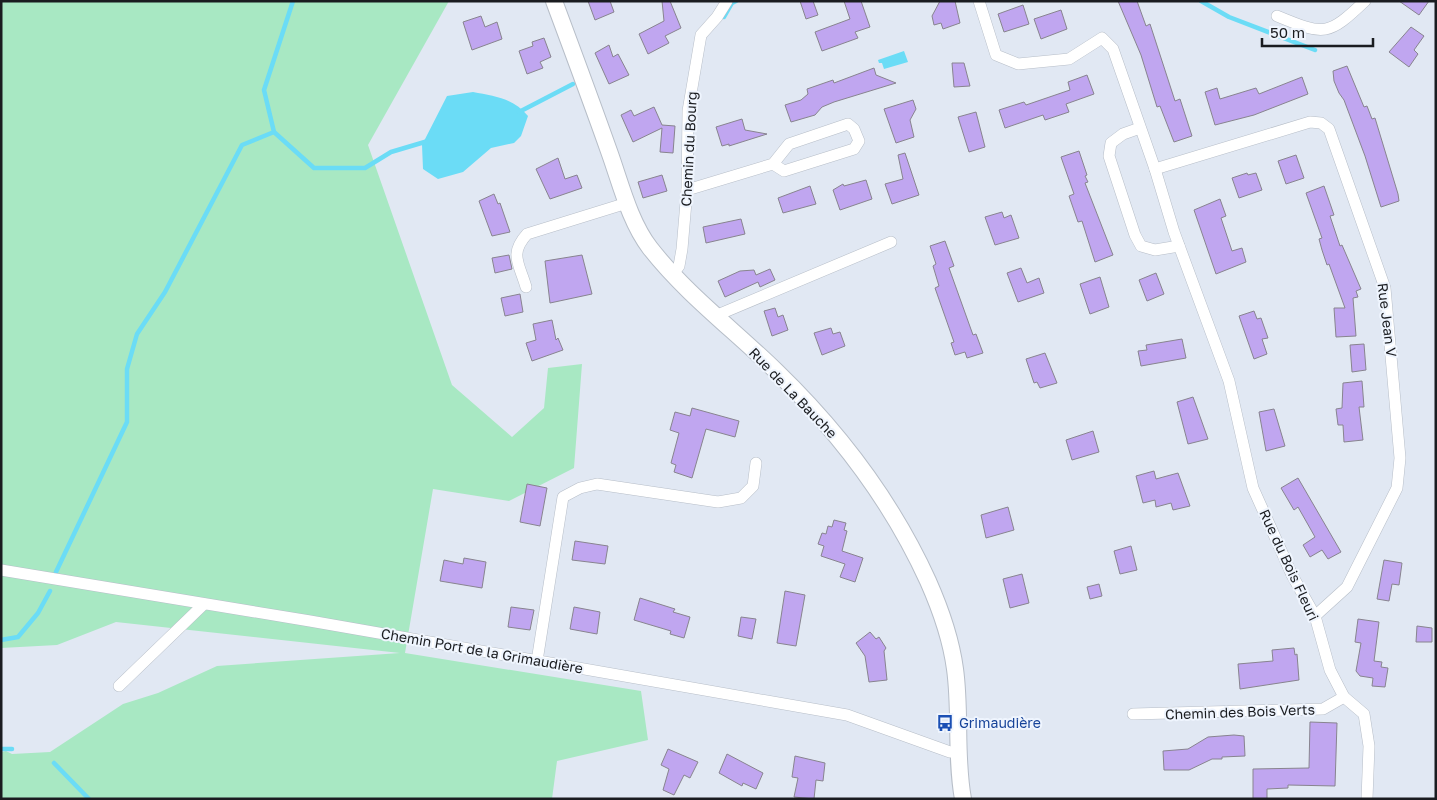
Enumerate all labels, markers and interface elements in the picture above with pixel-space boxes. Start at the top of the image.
scale bar [1262,15,1373,47]
text: 50 m [1270,23,1305,41]
street label: Chemin du Bourg [677,91,700,207]
street label: Rue Jean V [1375,282,1401,359]
street label: Rue de La Bauche [746,344,841,441]
street label: Rue du Bois Fleuri [1256,506,1323,623]
street label: Chemin Port de la Grimaudière [380,624,584,677]
street label: Chemin des Bois Verts [1165,700,1315,723]
bus stop icon: Grimaudière [935,713,955,733]
place label: Grimaudière [959,714,1041,731]

